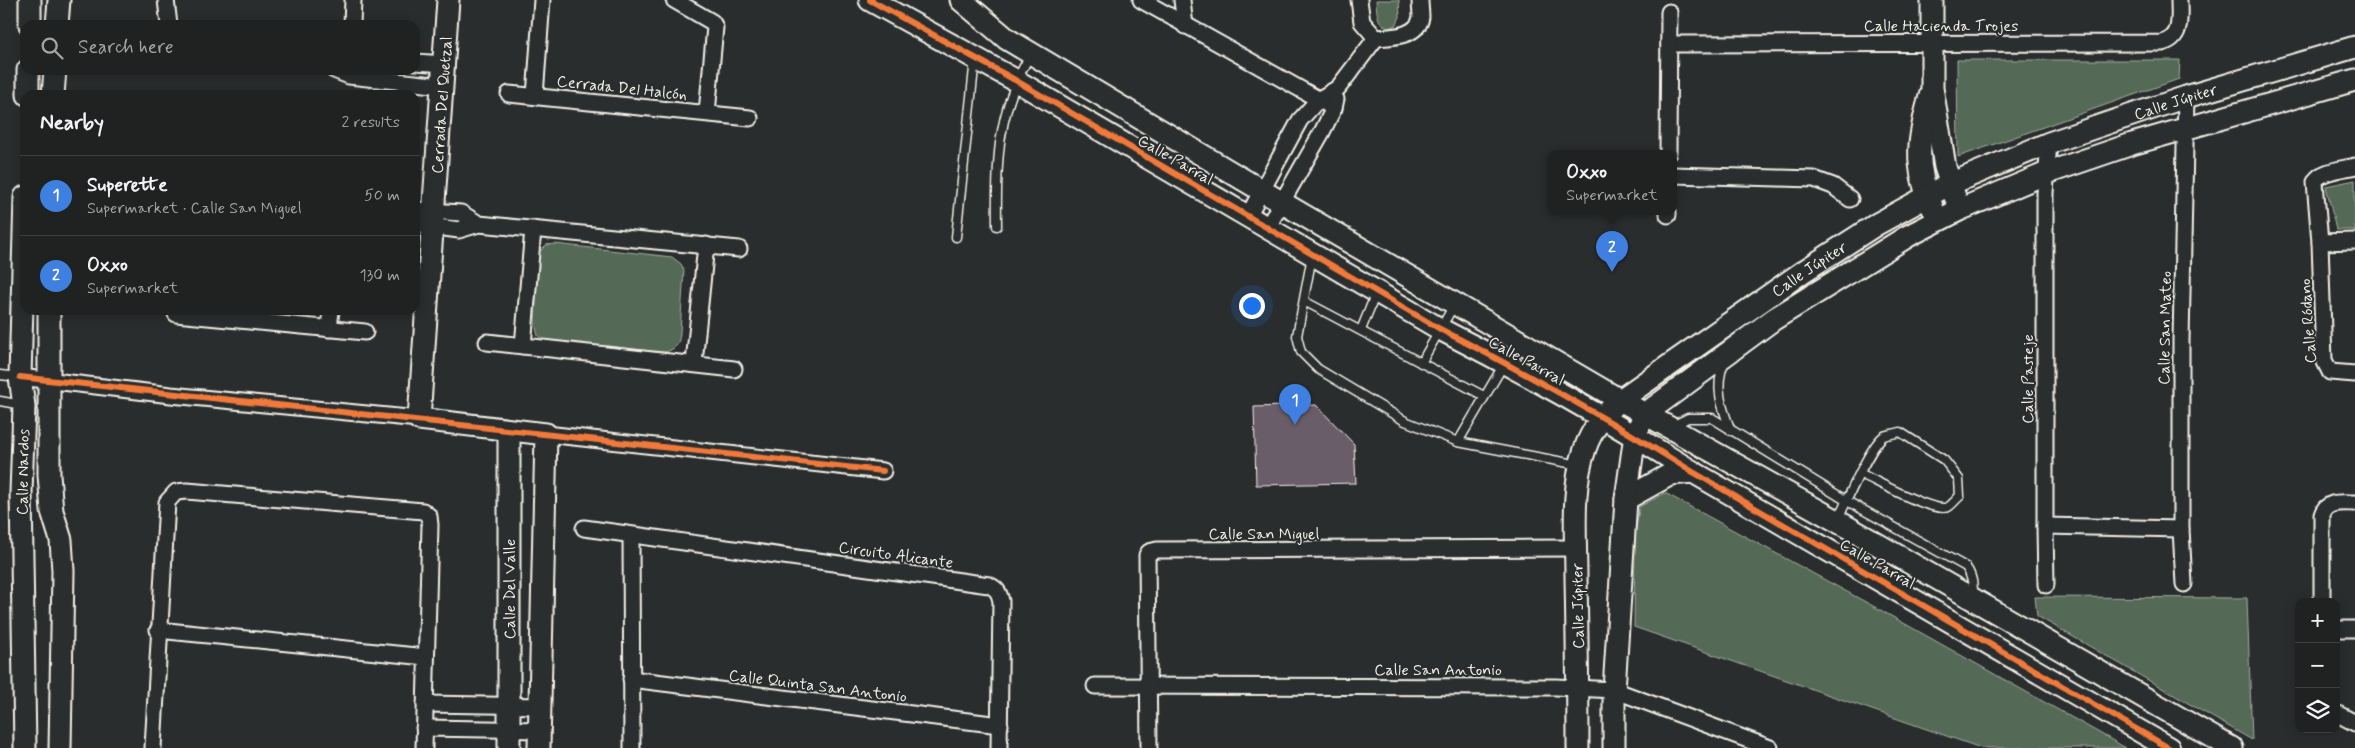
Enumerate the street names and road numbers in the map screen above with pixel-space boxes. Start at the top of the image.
street label: Calle Hacienda Trojes [1864,16,2018,37]
street label: Cerrada Del Quetzal [427,36,458,174]
street label: Cerrada Del Halcón [556,71,688,106]
street label: Calle Júpiter [2132,79,2220,126]
street label: Calle Parral [1134,130,1217,190]
street label: Calle Júpiter [1768,237,1852,302]
street label: Calle San Mateo [2154,271,2177,385]
street label: Calle Ródano [2295,278,2322,364]
street label: Calle Parral [1484,332,1568,391]
street label: Calle Pasteje [2018,334,2039,424]
street label: Calle Nardos [12,429,35,515]
street label: Calle San Miguel [1208,524,1320,545]
street label: Calle Parral [1836,534,1919,594]
street label: Circuito Alicante [837,537,954,574]
street label: Calle Del Valle [500,539,521,639]
street label: Calle Júpiter [1567,562,1590,649]
street label: Calle San Antonio [1374,660,1502,681]
street label: Calle Quinta San Antonio [727,665,908,708]

